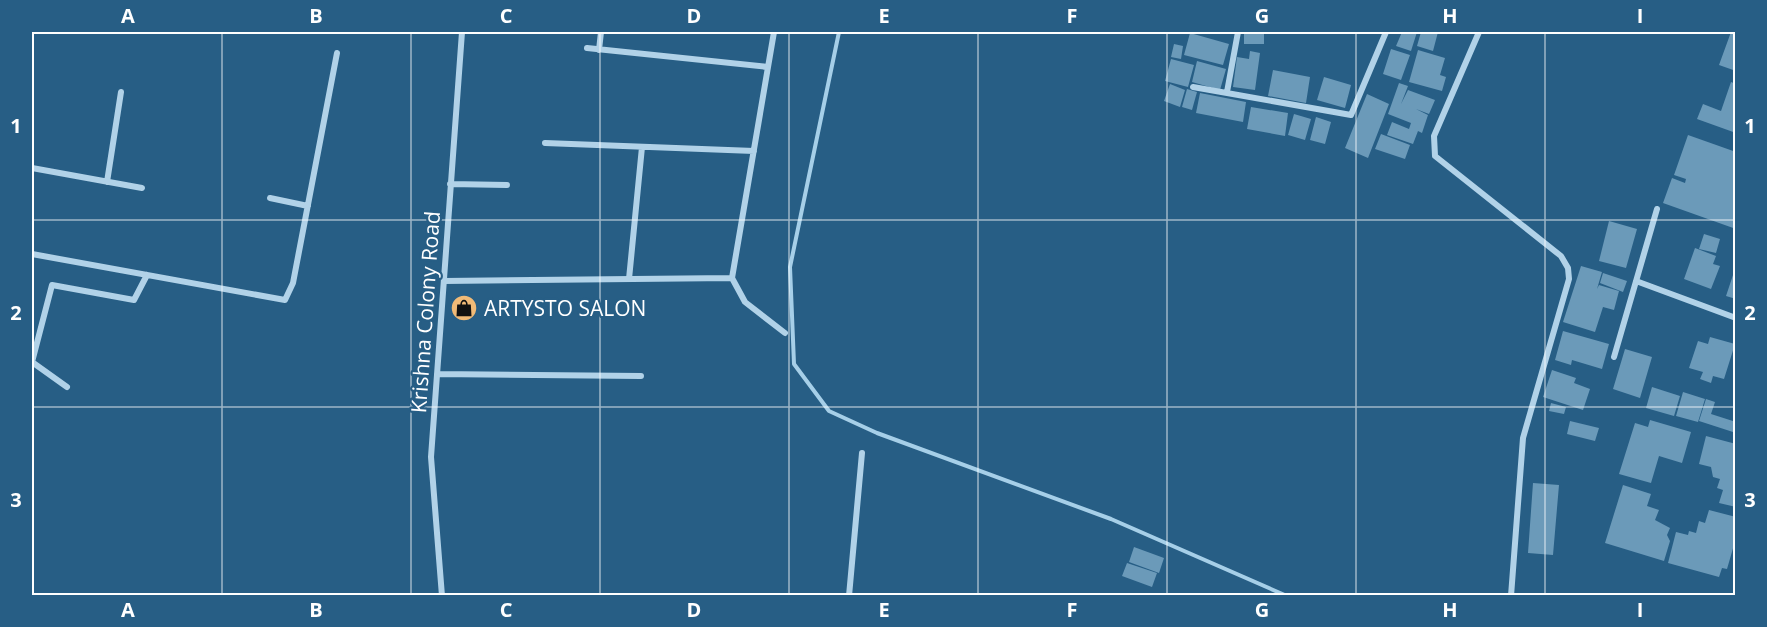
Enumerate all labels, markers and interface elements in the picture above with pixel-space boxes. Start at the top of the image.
text: A [121,2,135,29]
text: B [309,2,323,29]
text: C [500,2,513,29]
text: D [687,2,701,29]
text: E [878,2,890,29]
text: F [1067,2,1077,29]
text: G [1255,2,1269,29]
text: H [1442,2,1458,29]
text: I [1637,2,1643,29]
text: 1 [10,112,22,139]
text: 1 [1744,112,1756,139]
street label: Krishna Colony Road [404,210,446,414]
shop icon: ARTYSTO SALON [449,293,479,323]
place label: ARTYSTO SALON [484,294,646,322]
text: 2 [10,299,22,326]
text: 2 [1744,299,1756,326]
text: 3 [10,486,22,513]
text: 3 [1744,486,1756,513]
text: A [121,596,135,623]
text: B [309,596,323,623]
text: C [500,596,513,623]
text: D [687,596,701,623]
text: E [878,596,890,623]
text: F [1067,596,1077,623]
text: G [1255,596,1269,623]
text: H [1442,596,1458,623]
text: I [1637,596,1643,623]

